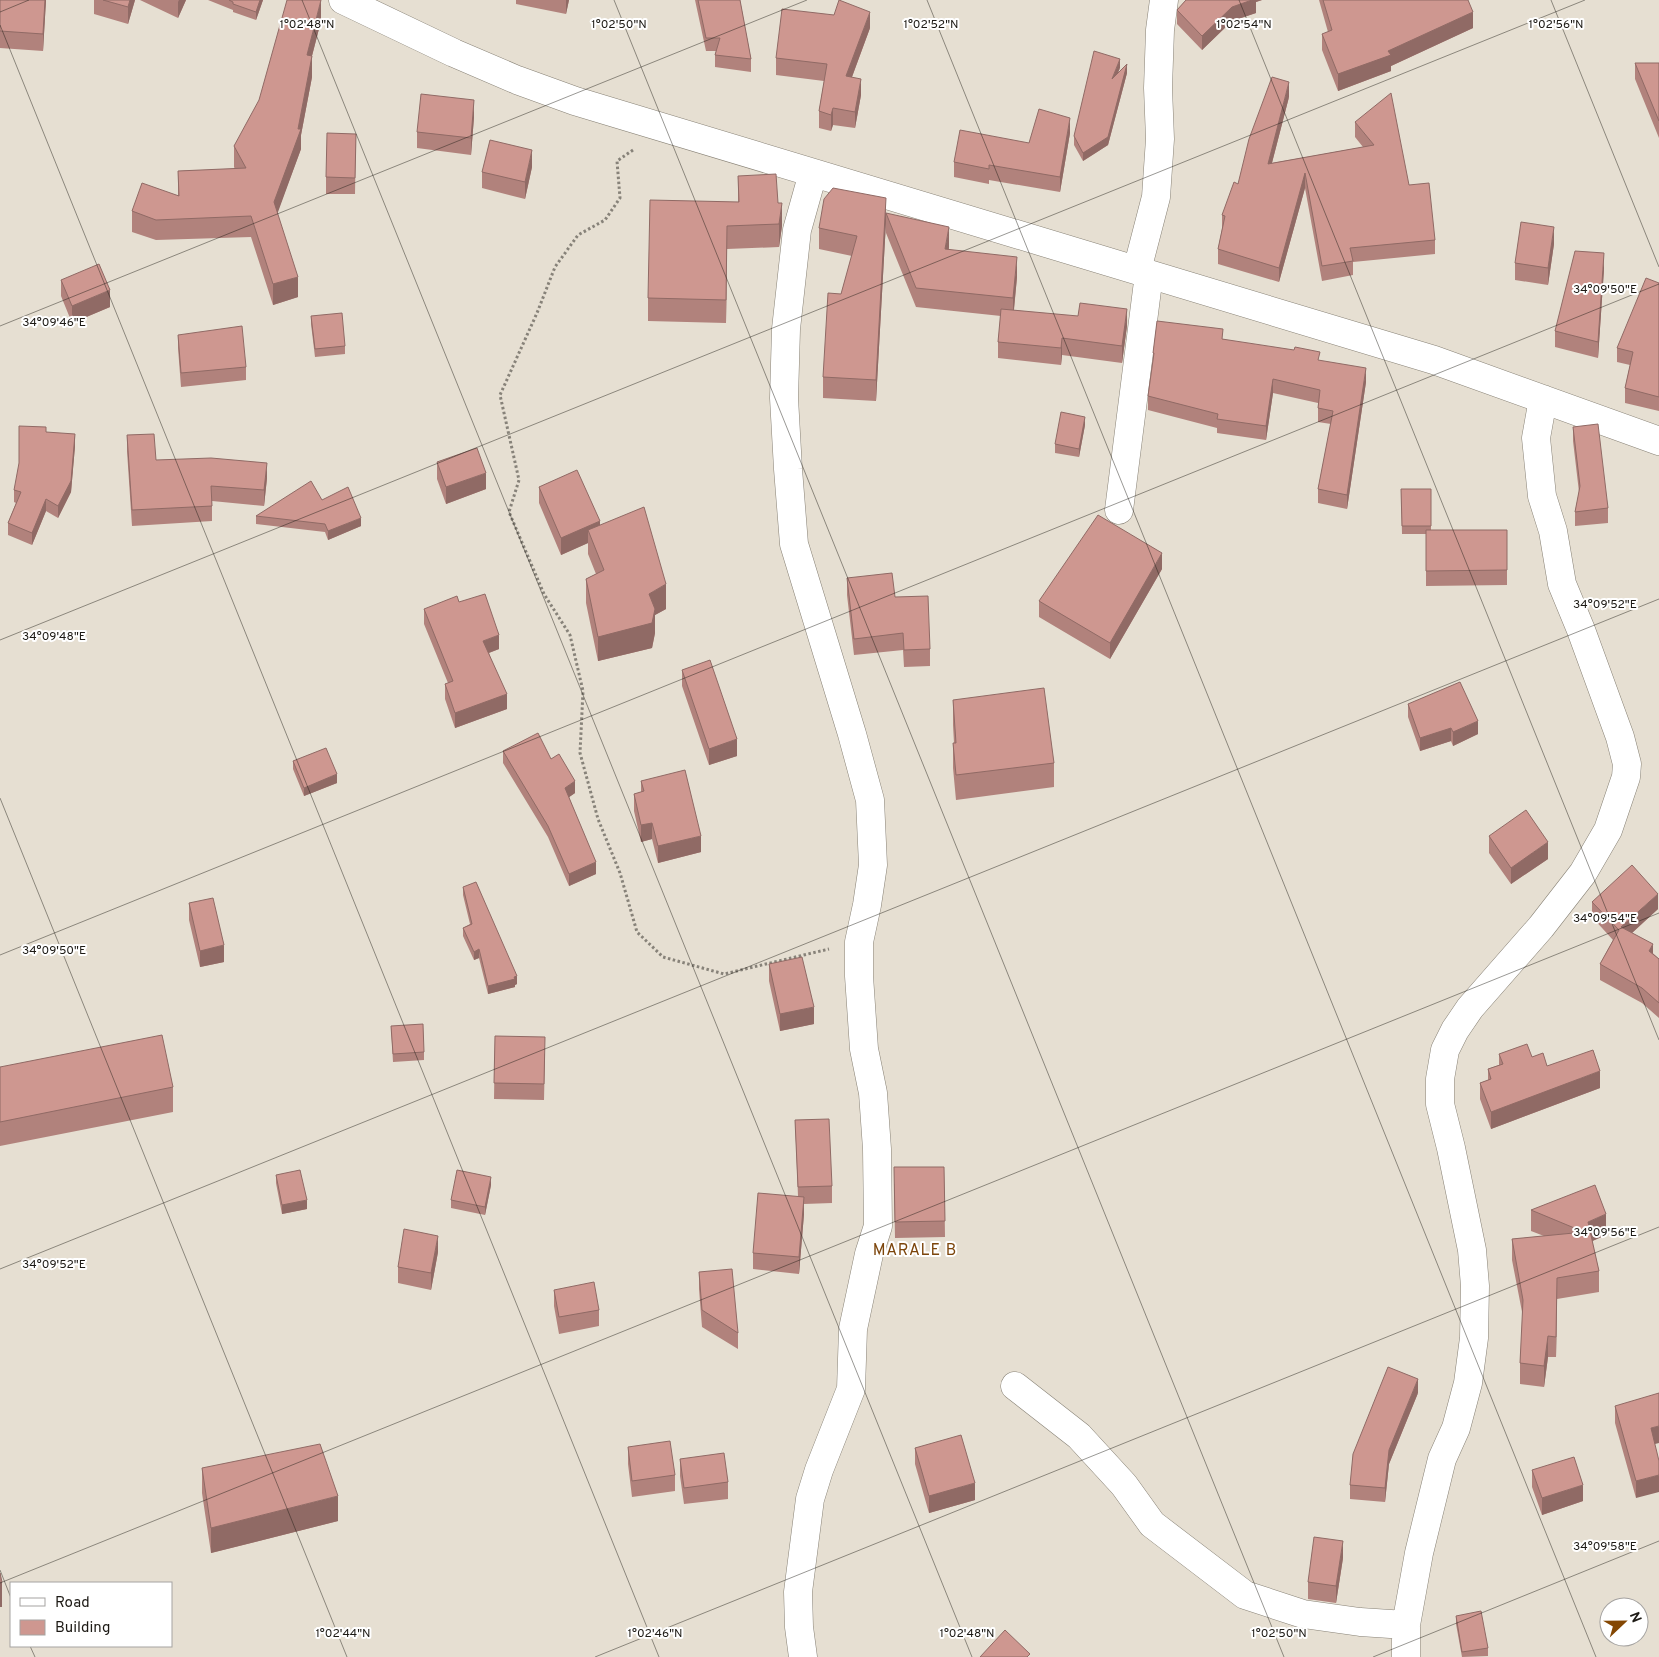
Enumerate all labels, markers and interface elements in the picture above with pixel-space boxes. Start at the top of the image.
text: 1°02'48"N [279,17,335,33]
text: 1°02'50"N [591,17,647,33]
text: 1°02'52"N [903,17,959,33]
text: 1°02'54"N [1216,17,1272,33]
text: 1°02'56"N [1529,17,1583,33]
text: 34°09'50"E [1573,282,1637,298]
text: 34°09'46"E [22,315,86,331]
text: 34°09'52"E [1573,597,1637,613]
text: 34°09'48"E [22,629,86,645]
text: 34°09'54"E [1573,911,1637,927]
text: 34°09'50"E [22,943,86,959]
text: 34°09'56"E [1573,1225,1637,1241]
district label: MARALE B [873,1241,957,1261]
text: 34°09'52"E [22,1257,86,1273]
text: 34°09'58"E [1573,1539,1637,1555]
legend [10,1582,172,1647]
text: Road [55,1594,90,1613]
north arrow [1599,1597,1649,1647]
text: N [1625,1610,1644,1626]
text: Building [55,1619,110,1638]
text: 1°02'44"N [315,1626,371,1642]
text: 1°02'46"N [628,1626,682,1642]
text: 1°02'48"N [939,1626,995,1642]
text: 1°02'50"N [1251,1626,1307,1642]

